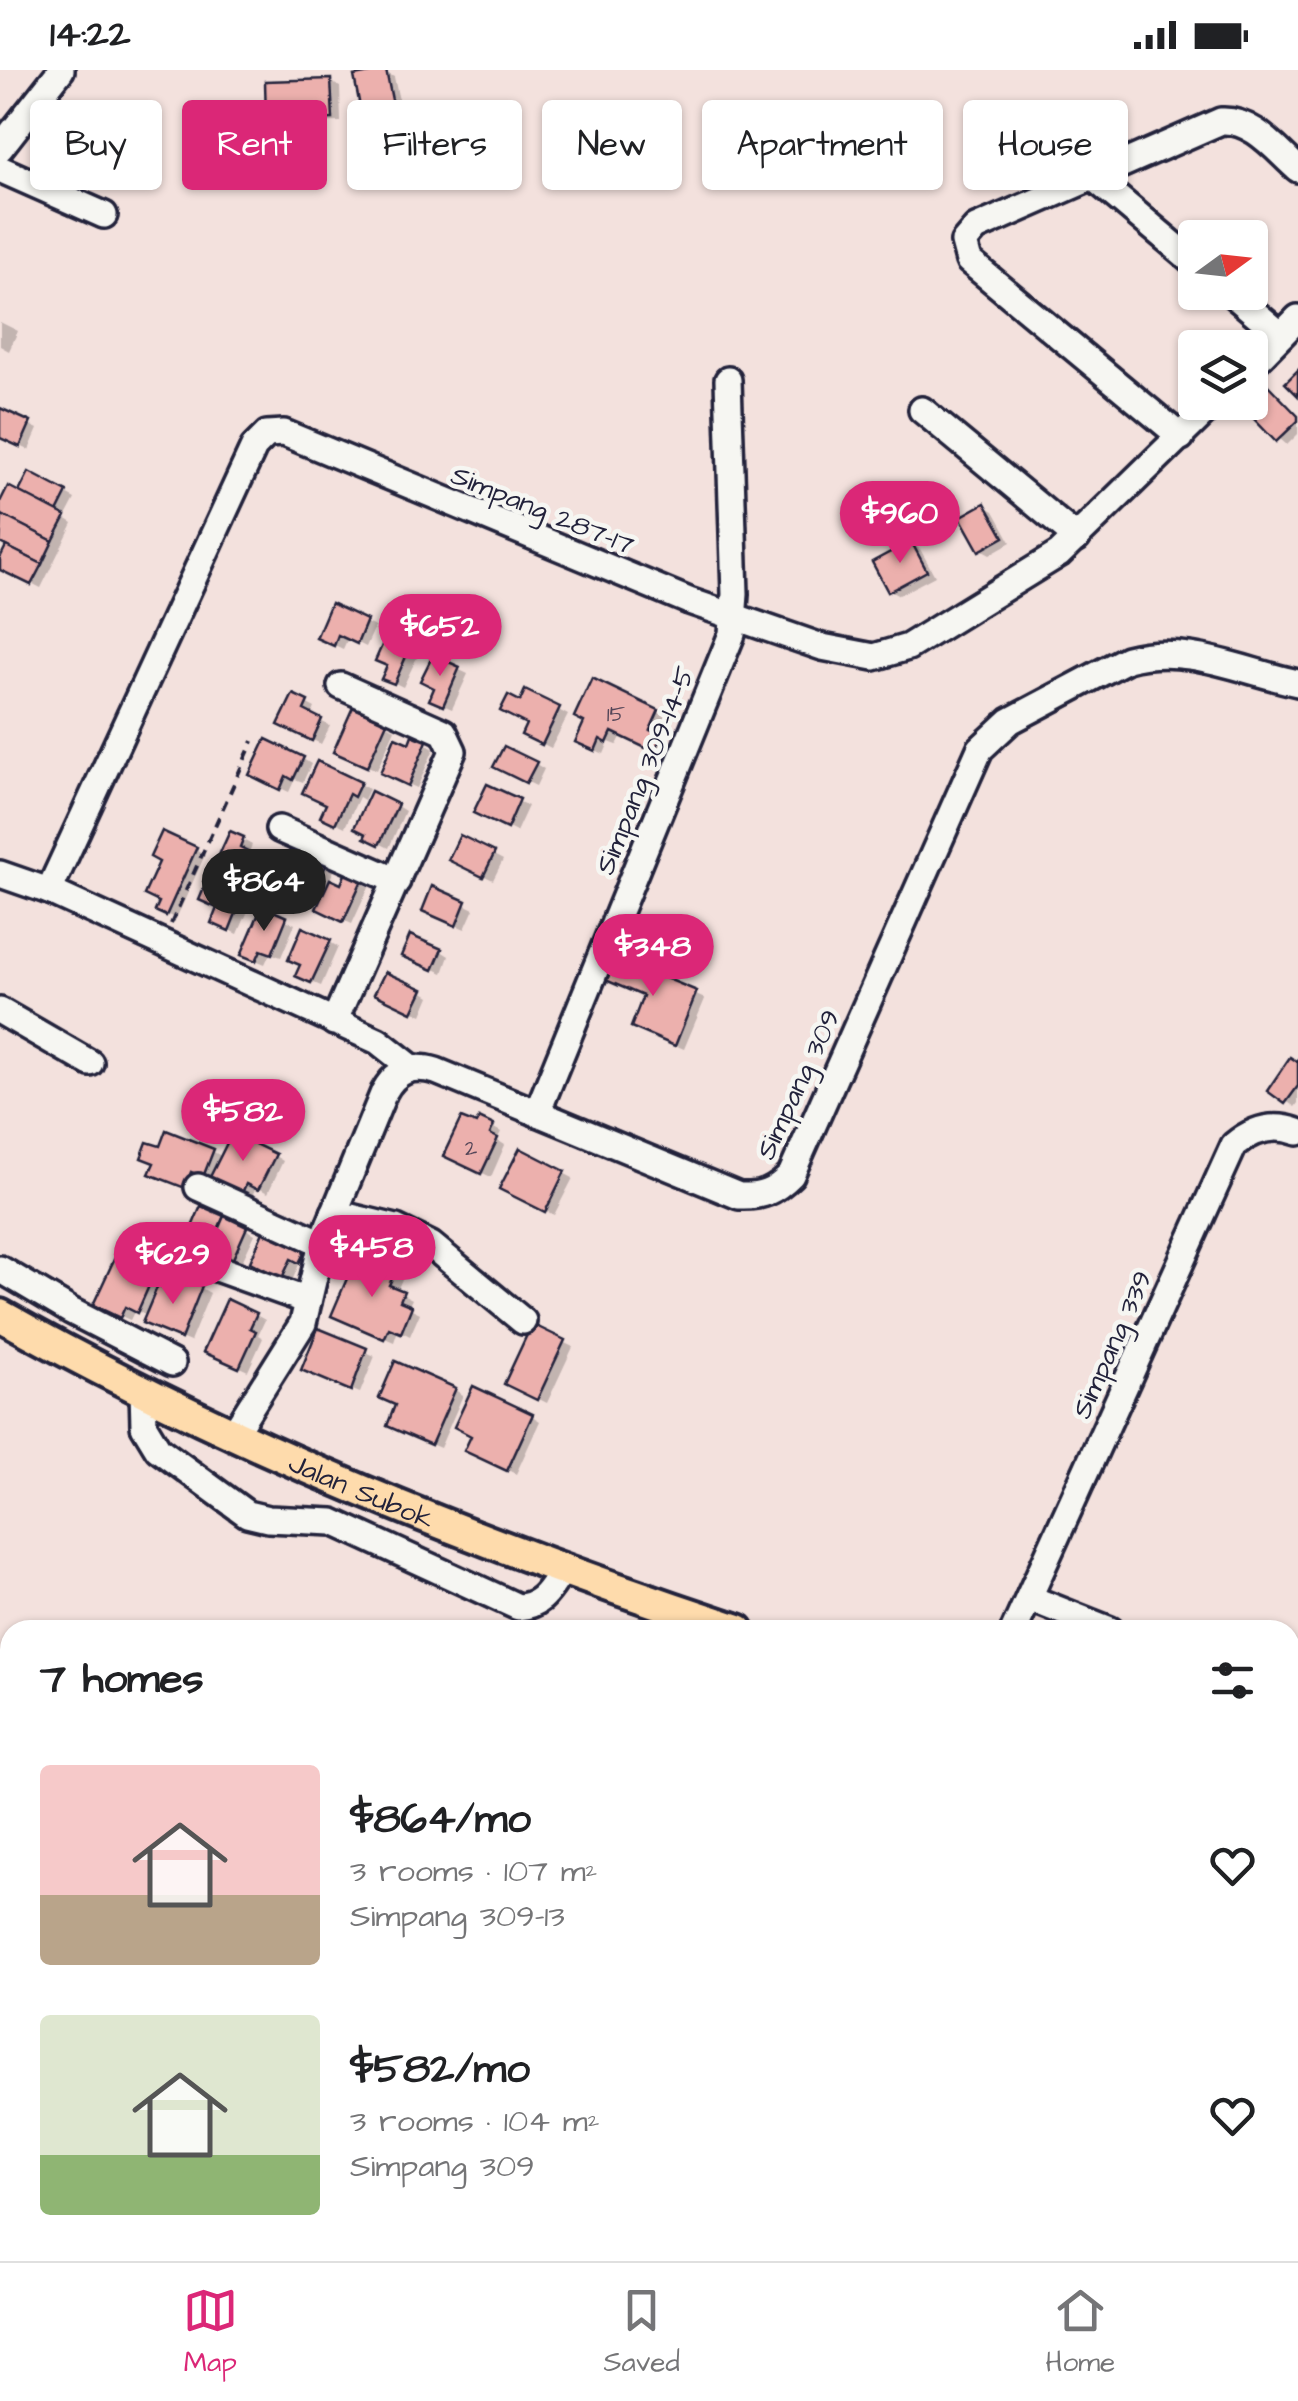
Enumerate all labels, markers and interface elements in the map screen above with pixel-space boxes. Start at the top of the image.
text: 14:22 [50,9,131,61]
chip: Buy [30,100,162,190]
chip: Rent [182,100,327,190]
chip: Filters [347,100,522,190]
chip: New [542,100,682,190]
chip: Apartment [702,100,943,190]
chip: House [963,100,1128,190]
north arrow [1178,220,1268,310]
map controls [1178,220,1268,420]
button: layers [1178,330,1268,420]
street label: Simpang 287-17 [445,456,640,566]
pin: $960 [841,481,959,566]
text: $960 [862,491,938,536]
pin: $652 [381,594,499,679]
text: $652 [401,604,479,649]
street label: Simpang 309-14-5 [586,661,706,881]
house number: 15 [607,699,626,730]
pin: $864 [205,849,323,934]
text: $864 [224,859,304,904]
pin: $348 [594,914,712,999]
text: $348 [615,924,691,969]
street label: Simpang 309 [747,1003,851,1166]
pin: $582 [184,1079,302,1164]
text: $582 [203,1089,283,1134]
house number: 2 [465,1133,478,1164]
pin: $458 [313,1215,431,1300]
pin: $629 [114,1222,232,1307]
text: $458 [331,1225,414,1270]
text: $629 [136,1232,210,1277]
street label: Simpang 339 [1062,1265,1163,1425]
street label: Jalan Subok [282,1444,439,1539]
text: 7 homes [40,1651,204,1709]
icon: filters [1205,1653,1260,1708]
text: $864/mo [350,1791,531,1849]
icon: home [120,1805,240,1925]
icon: heart [1205,1838,1260,1893]
text: 3 rooms · 107 m² [350,1849,598,1894]
text: Simpang 309-13 [350,1894,565,1939]
text: $582/mo [350,2041,530,2099]
icon: home [120,2055,240,2175]
icon: heart [1205,2088,1260,2143]
text: 3 rooms · 104 m² [350,2099,600,2144]
text: Simpang 309 [350,2144,534,2189]
tab: Map [183,2283,238,2382]
tab: Saved [604,2283,680,2382]
tab: Home [1045,2283,1115,2382]

